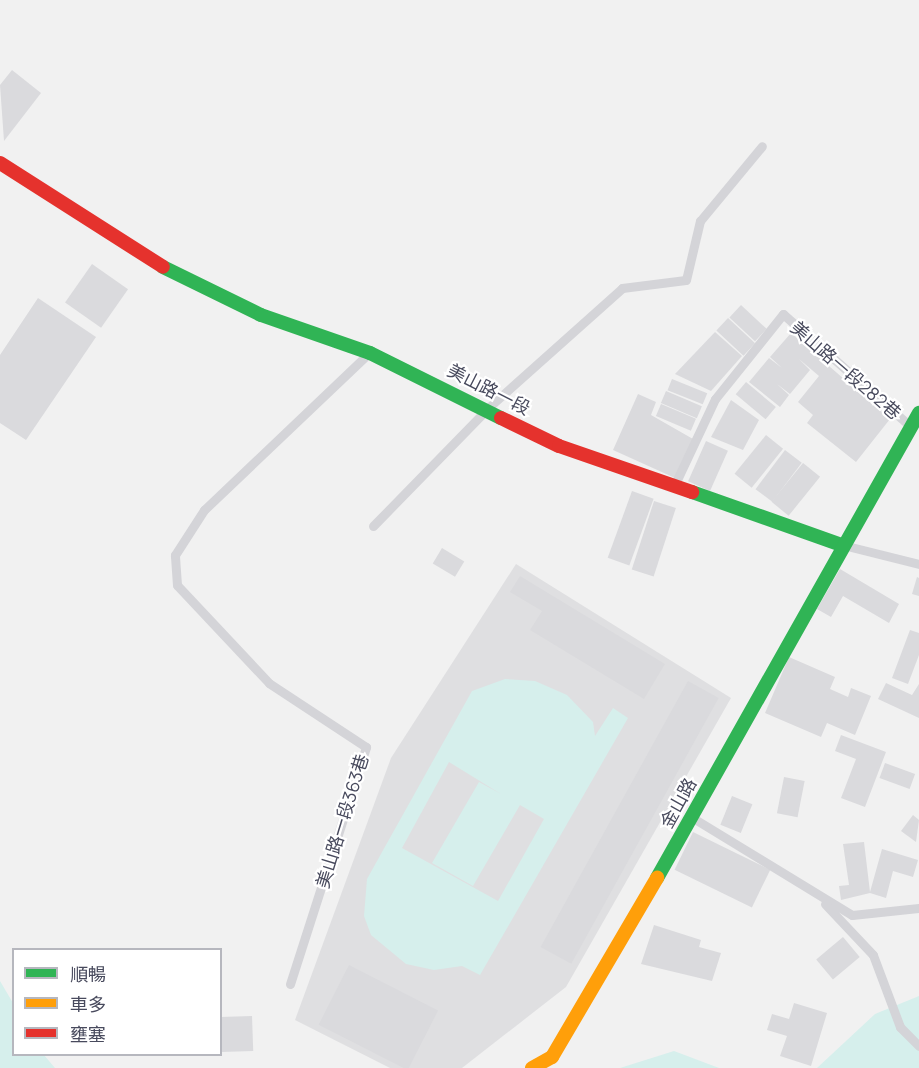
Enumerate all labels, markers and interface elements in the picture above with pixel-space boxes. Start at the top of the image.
street label: 美山路一段282巷 [786,316,906,424]
street label: 美山路一段 [444,359,534,419]
street label: 美山路一段363巷 [311,751,373,891]
street label: 金山路 [655,774,701,832]
legend [12,948,222,1056]
text: 順暢 [70,962,106,986]
text: 車多 [70,992,106,1016]
text: 壅塞 [70,1022,106,1046]

